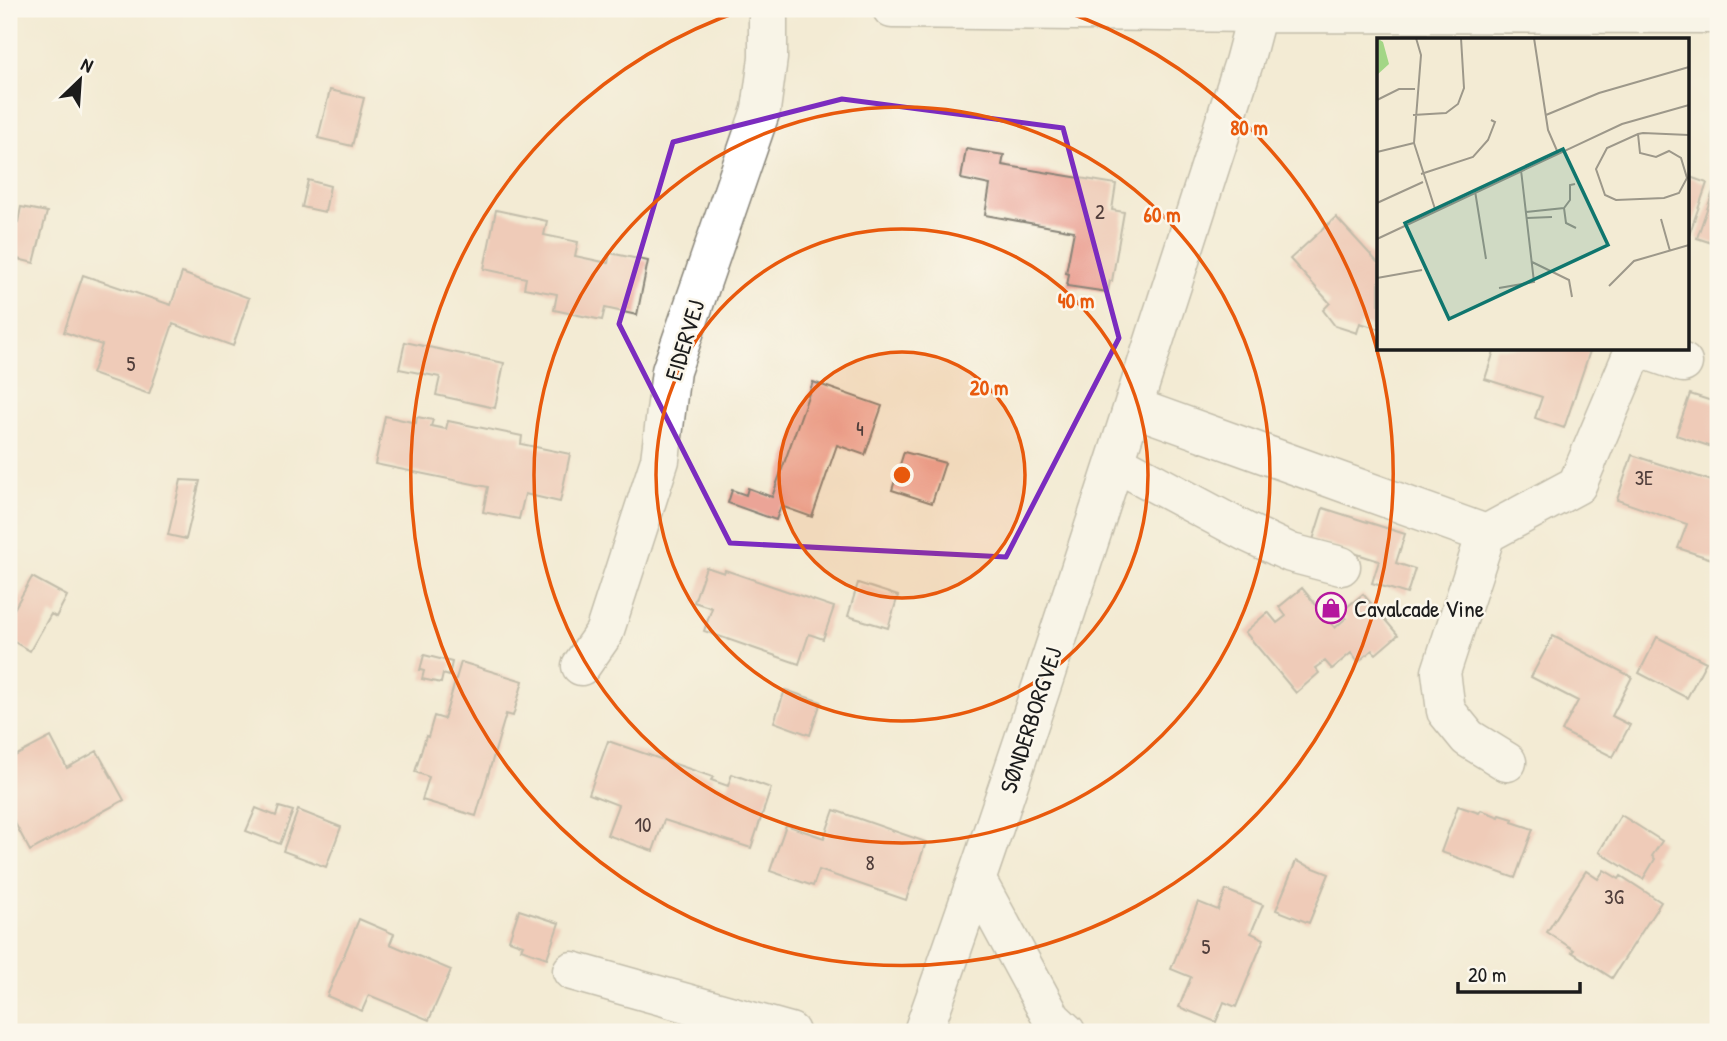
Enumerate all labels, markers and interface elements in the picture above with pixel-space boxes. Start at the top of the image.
inset map [1377,38,1688,350]
north arrow [46,46,116,116]
text: N [77,51,97,79]
text: 80 m [1230,113,1268,142]
house number: 2 [1095,197,1105,226]
text: 60 m [1144,200,1180,229]
text: 40 m [1058,286,1094,315]
street label: EIDERVEJ [657,296,711,384]
house number: 5 [127,349,136,378]
text: 20 m [970,373,1008,402]
house number: 4 [856,414,864,443]
centre of rings [890,463,914,487]
house number: 3E [1635,463,1653,492]
shop icon: Cavalcade Vine [1314,591,1348,625]
place label: Cavalcade Vine [1354,592,1485,624]
street label: SØNDERBORGVEJ [991,643,1069,797]
house number: 10 [634,810,652,839]
house number: 8 [865,848,875,877]
house number: 3G [1604,882,1624,911]
house number: 5 [1202,932,1211,961]
scale bar [1458,950,1580,994]
text: 20 m [1468,960,1506,989]

